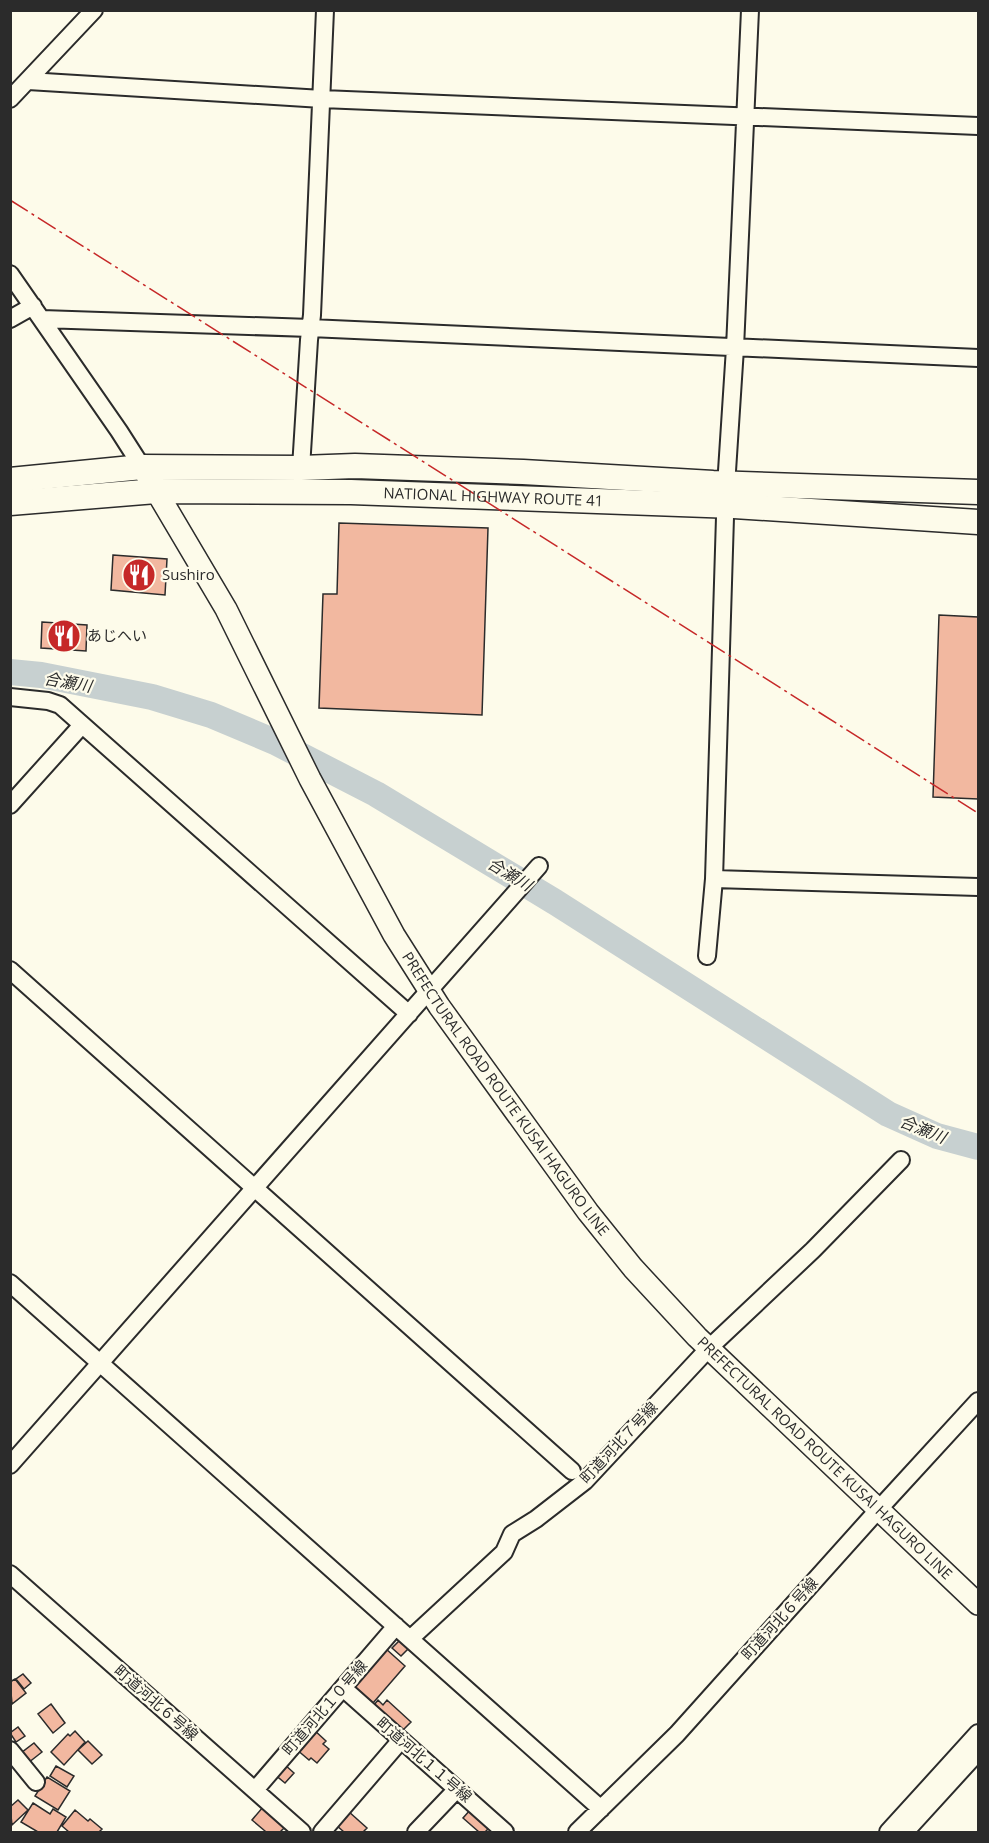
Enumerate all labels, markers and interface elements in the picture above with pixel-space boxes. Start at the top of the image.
street label: NATIONAL HIGHWAY ROUTE 41 [383,482,604,510]
restaurant icon: Sushiro [121,557,157,593]
place label: Sushiro [162,564,215,584]
restaurant icon: あじへい [46,618,82,654]
place label: あじへい [87,625,147,645]
water label: 合瀬川 [42,667,96,697]
water label: 合瀬川 [484,852,538,897]
street label: PREFECTURAL ROAD ROUTE KUSAI HAGURO LINE [398,948,614,1240]
water label: 合瀬川 [897,1110,951,1149]
street label: PREFECTURAL ROAD ROUTE KUSAI HAGURO LINE [694,1332,957,1583]
street label: 町道河北７号線 [575,1397,661,1488]
street label: 町道河北６号線 [737,1573,822,1664]
street label: 町道河北１０号線 [277,1655,371,1759]
street label: 町道河北６号線 [110,1660,203,1744]
street label: 町道河北１１号線 [373,1712,477,1806]

